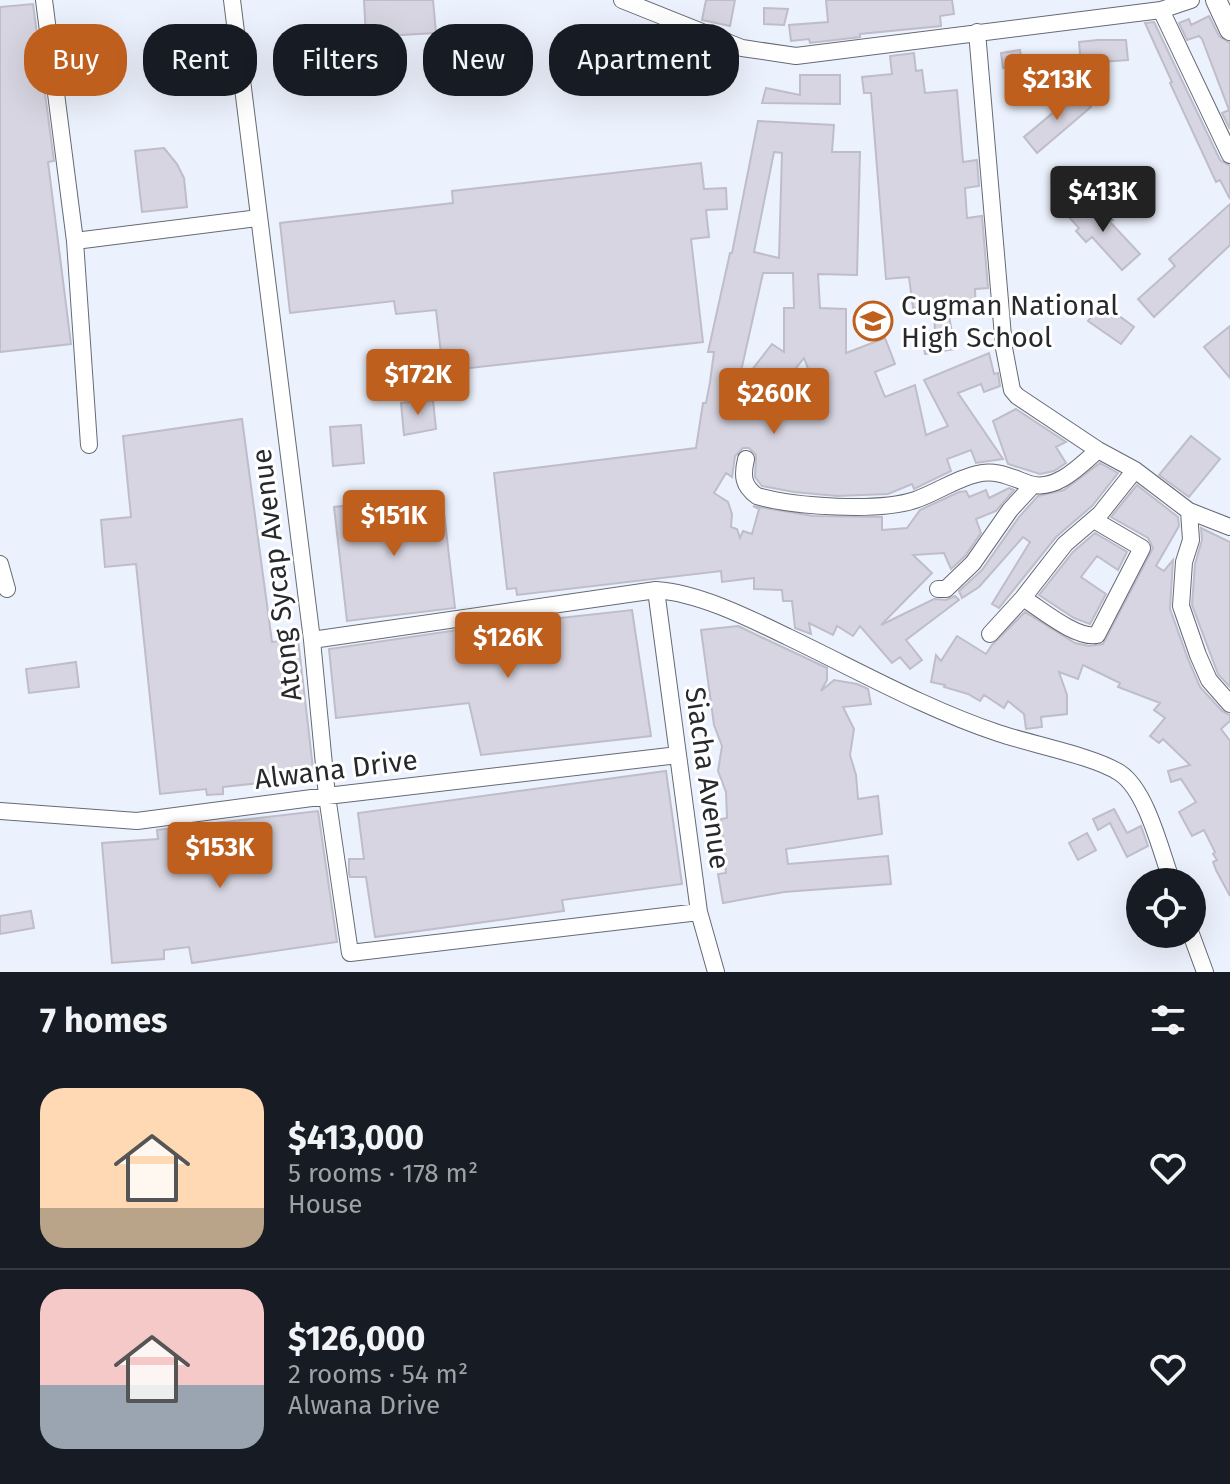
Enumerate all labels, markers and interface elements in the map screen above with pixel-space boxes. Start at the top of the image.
chip: Buy [24,24,127,96]
chip: Rent [143,24,257,96]
chip: Filters [273,24,407,96]
chip: New [423,24,533,96]
chip: Apartment [549,24,739,96]
pin: $213K [1001,54,1113,122]
text: $213K [1023,64,1091,95]
pin: $413K [1047,166,1159,234]
text: $413K [1068,176,1138,207]
place label: Cugman National High School [901,289,1118,354]
school or university icon: Cugman National High School [852,300,894,342]
pin: $172K [362,349,474,417]
text: $172K [384,359,452,390]
pin: $260K [718,368,830,436]
text: $260K [737,378,811,409]
street label: Atong Sycap Avenue [245,447,308,703]
pin: $151K [338,490,450,558]
text: $151K [361,500,427,531]
pin: $126K [452,612,564,680]
text: $126K [473,622,543,653]
street label: Siacha Avenue [678,685,737,871]
street label: Alwana Drive [253,743,419,796]
pin: $153K [164,822,276,890]
text: $153K [185,832,255,863]
map controls [1126,868,1206,948]
button: locate [1126,868,1206,948]
icon: filters [1146,998,1190,1042]
text: 7 homes [40,1000,167,1041]
text: $413,000 [288,1117,424,1158]
icon: home [104,1120,200,1216]
icon: heart [1146,1146,1190,1190]
text: 5 rooms · 178 m² [288,1158,478,1189]
text: House [288,1189,362,1220]
text: $126,000 [288,1318,425,1359]
icon: home [104,1321,200,1417]
icon: heart [1146,1347,1190,1391]
text: 2 rooms · 54 m² [288,1359,468,1390]
text: Alwana Drive [288,1390,440,1421]

